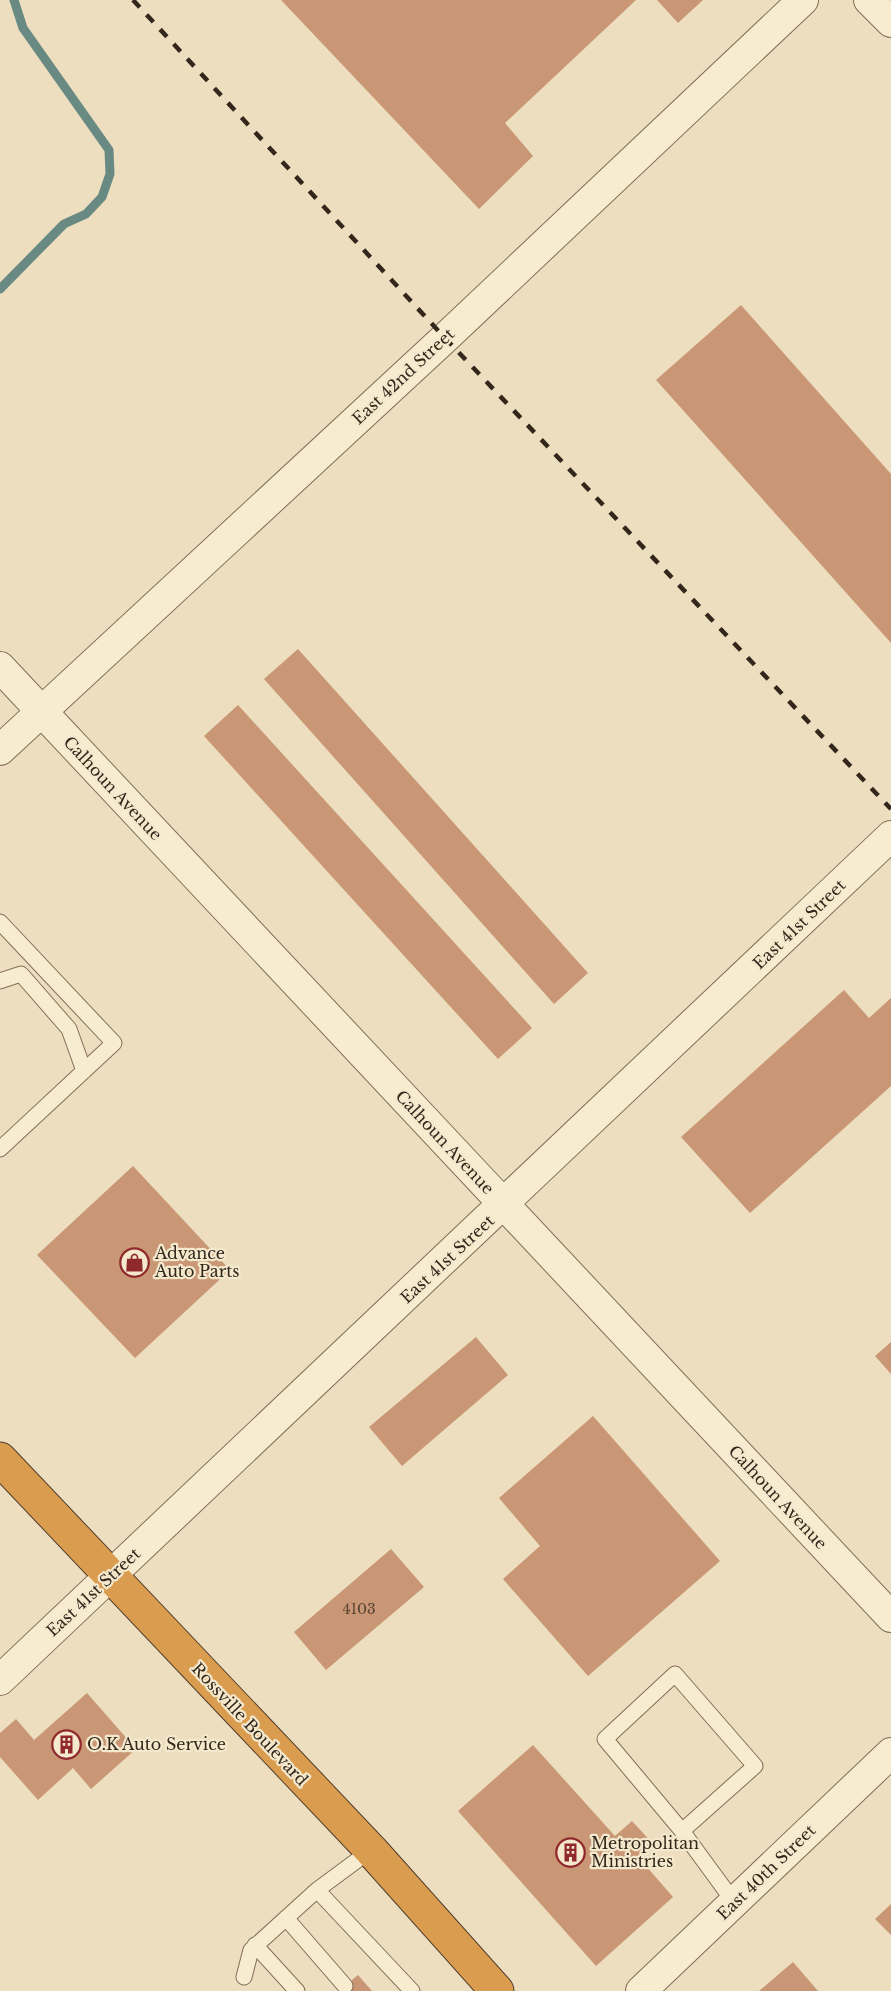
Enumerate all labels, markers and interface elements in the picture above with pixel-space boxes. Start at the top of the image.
street label: East 42nd Street [348,324,458,428]
street label: Calhoun Avenue [60,732,166,844]
street label: East 41st Street [749,875,849,973]
street label: Calhoun Avenue [392,1086,498,1198]
street label: East 41st Street [396,1210,498,1308]
place label: Advance Auto Parts [154,1243,240,1281]
shop icon: Advance Auto Parts [118,1246,150,1278]
street label: Calhoun Avenue [725,1441,831,1553]
street label: East 41st Street [42,1543,144,1641]
house number: 4103 [342,1600,376,1618]
street label: Rossville Boulevard [188,1658,312,1790]
building icon: O.K Auto Service [50,1728,82,1760]
place label: O.K Auto Service [87,1734,226,1754]
street label: East 40th Street [713,1820,819,1924]
place label: Metropolitan Ministries [591,1833,699,1871]
building icon: Metropolitan Ministries [554,1836,586,1868]

